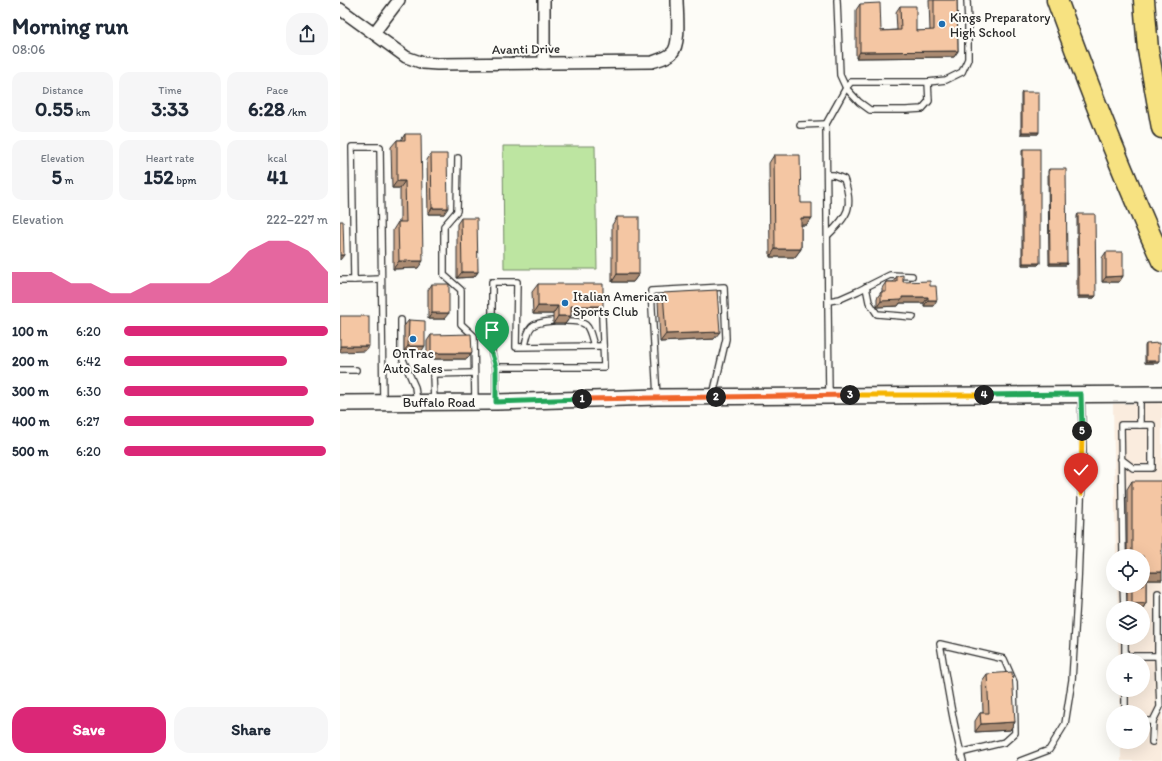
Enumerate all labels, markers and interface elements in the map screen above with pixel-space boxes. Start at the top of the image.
place label: Kings Preparatory High School [950,10,1050,40]
text: Morning run [12,13,128,40]
button: share [286,13,328,55]
marker: Kings Preparatory High School [937,19,947,29]
street label: Avanti Drive [492,41,560,57]
text: 08:06 [12,42,45,57]
text: Distance [42,84,83,97]
text: Time [158,84,182,97]
text: Pace [266,84,288,97]
text: 0.55 [35,97,73,121]
text: 3:33 [151,97,189,121]
text: 6:28 [248,97,285,121]
text: km [73,106,90,119]
text: /km [285,106,307,119]
text: Elevation [41,152,85,165]
text: Heart rate [146,152,194,165]
text: kcal [268,152,287,165]
text: 5 [52,165,62,189]
text: 152 [143,165,174,189]
text: 41 [267,165,288,189]
text: m [62,174,74,187]
text: bpm [174,174,197,187]
text: Elevation [12,212,64,227]
text: 222–227 m [266,212,328,227]
place label: Italian American Sports Club [573,289,668,319]
marker: Italian American Sports Club [560,298,570,308]
pin [475,313,509,354]
icon: arrive [481,319,503,341]
text: 100 m [12,324,48,339]
text: 6:20 [76,324,101,339]
marker: OnTrac Auto Sales [408,334,418,344]
place label: OnTrac Auto Sales [383,346,443,376]
text: 200 m [12,354,49,369]
text: 6:42 [76,354,101,369]
text: 300 m [12,384,49,399]
text: 6:30 [76,384,101,399]
pin: 3 [840,385,860,405]
pin: 4 [974,385,994,405]
pin: 2 [706,387,726,407]
text: 3 [847,388,853,401]
text: 4 [981,388,987,401]
pin: 1 [572,389,592,409]
text: 2 [713,390,719,403]
text: 1 [579,392,585,405]
street label: Buffalo Road [403,395,475,410]
text: 400 m [12,414,50,429]
text: 6:27 [76,414,99,429]
pin: 5 [1072,421,1092,441]
text: 5 [1079,424,1085,437]
text: 500 m [12,444,49,459]
text: 6:20 [76,444,101,459]
pin [1064,453,1098,494]
icon: check [1070,459,1092,481]
map controls [1106,549,1150,749]
button: locate [1106,549,1150,593]
button: layers [1106,601,1150,645]
button: + [1106,653,1150,697]
button: − [1106,705,1150,749]
button: Save [12,707,166,753]
button: Share [174,707,328,753]

